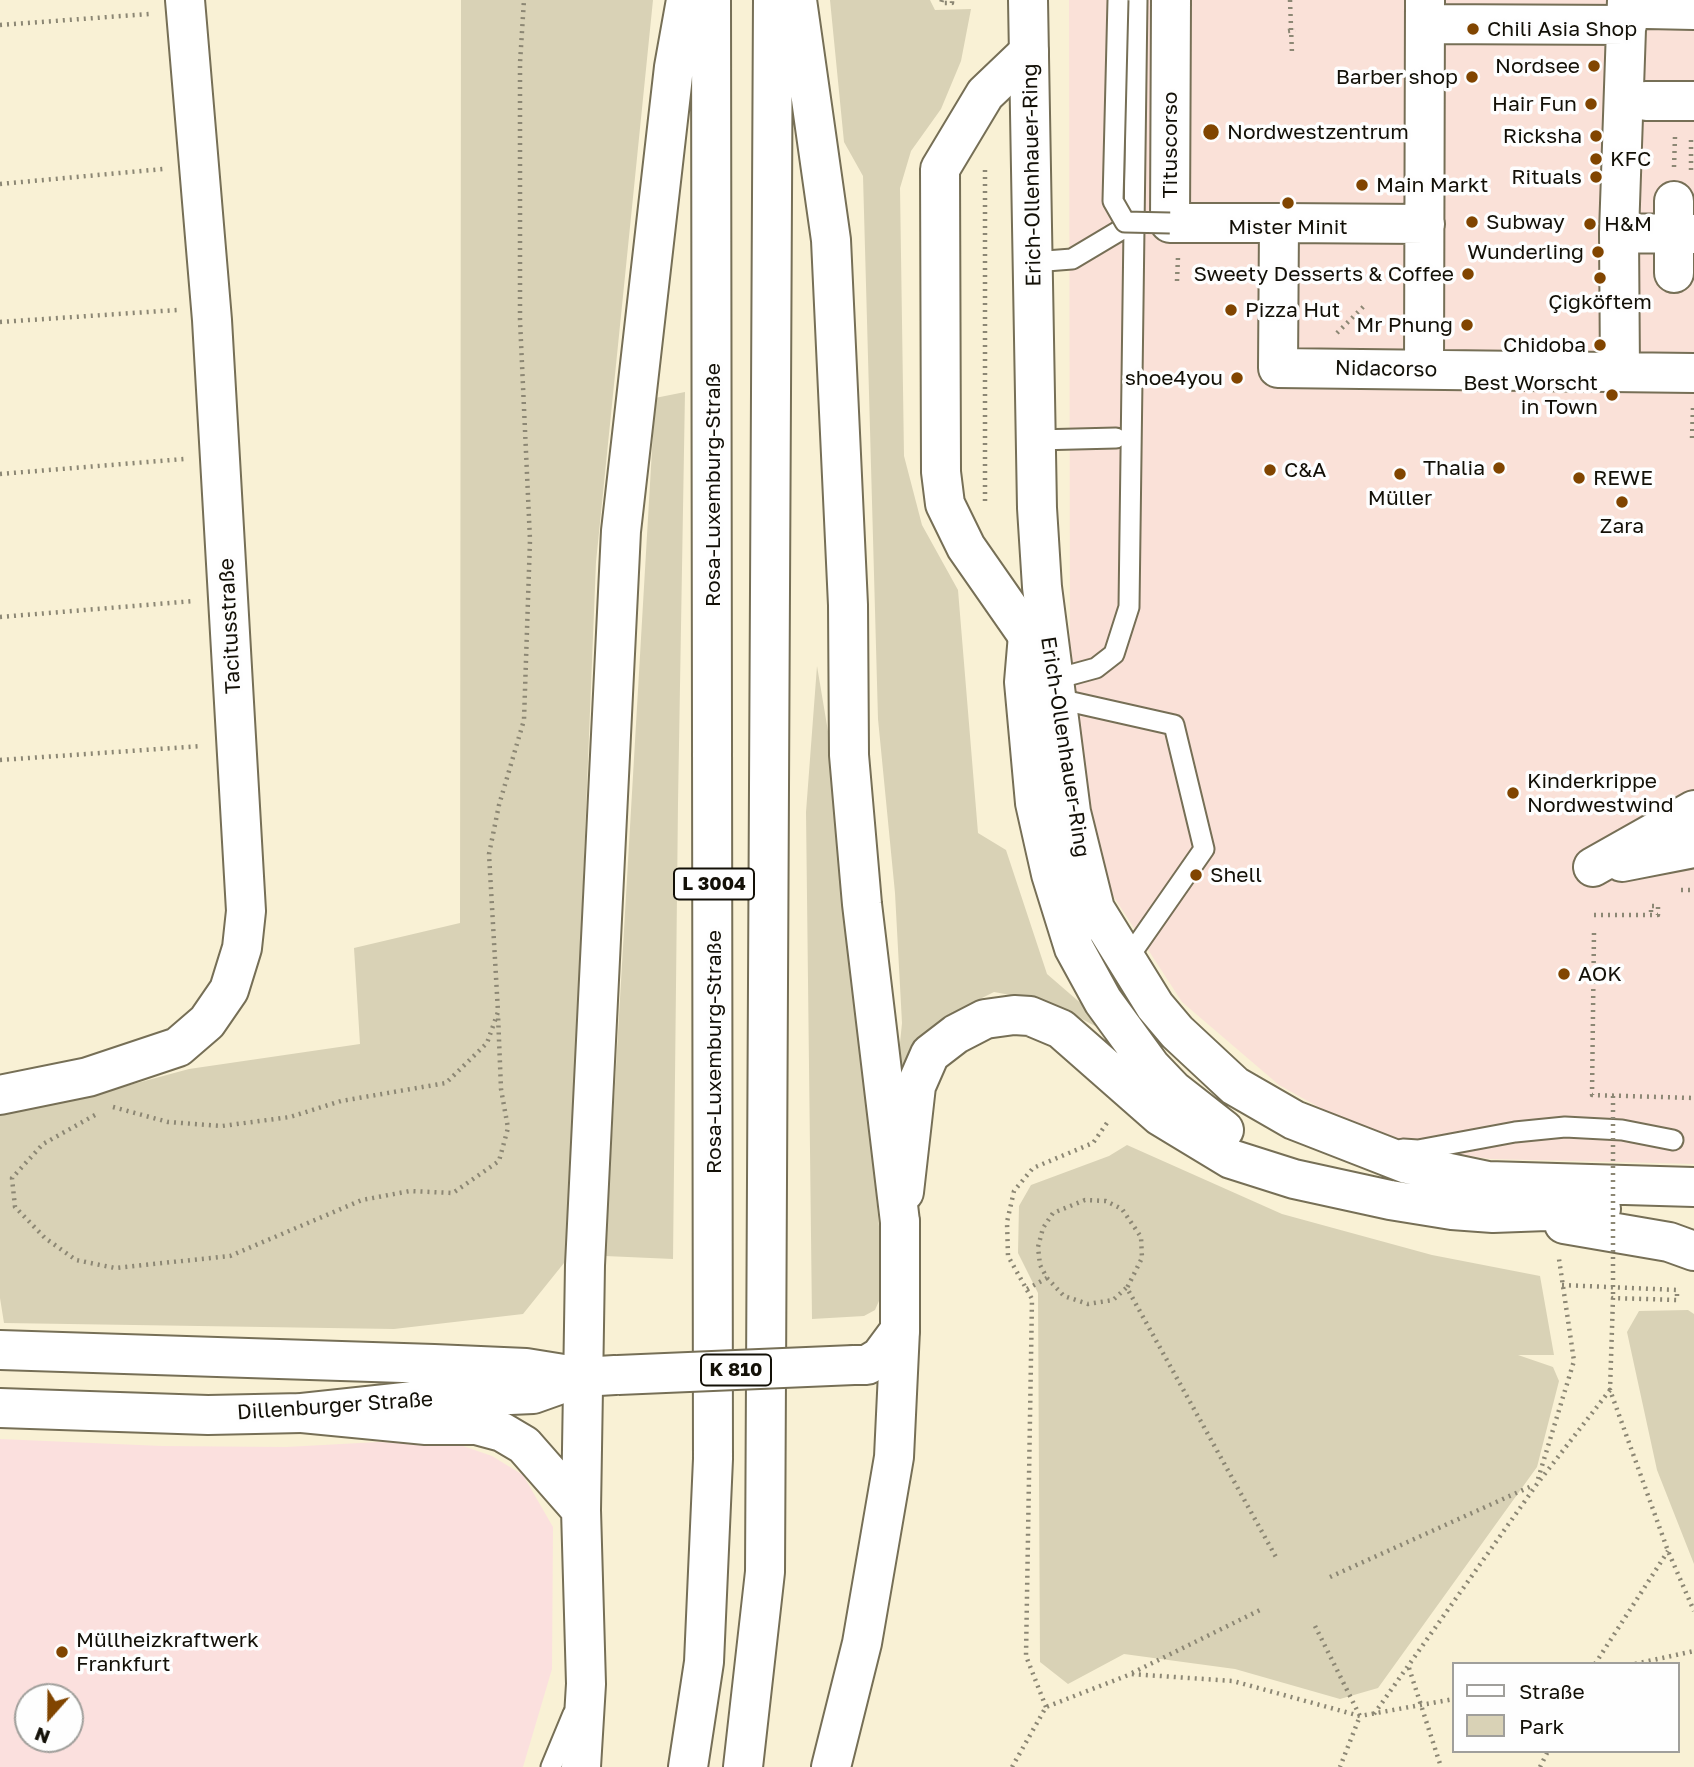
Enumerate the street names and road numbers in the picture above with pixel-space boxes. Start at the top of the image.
street label: Erich-Ollenhauer-Ring [1017,63,1047,287]
street label: Tituscorso [1157,92,1183,198]
street label: Nidacorso [1335,356,1437,382]
street label: Rosa-Luxemburg-Straße [700,363,726,607]
street label: Tacitusstraße [214,557,246,695]
street label: Erich-Ollenhauer-Ring [1035,635,1095,859]
road number: L 3004 [674,869,754,900]
street label: Rosa-Luxemburg-Straße [701,930,727,1174]
road number: K 810 [701,1354,771,1386]
street label: Dillenburger Straße [236,1387,434,1425]

